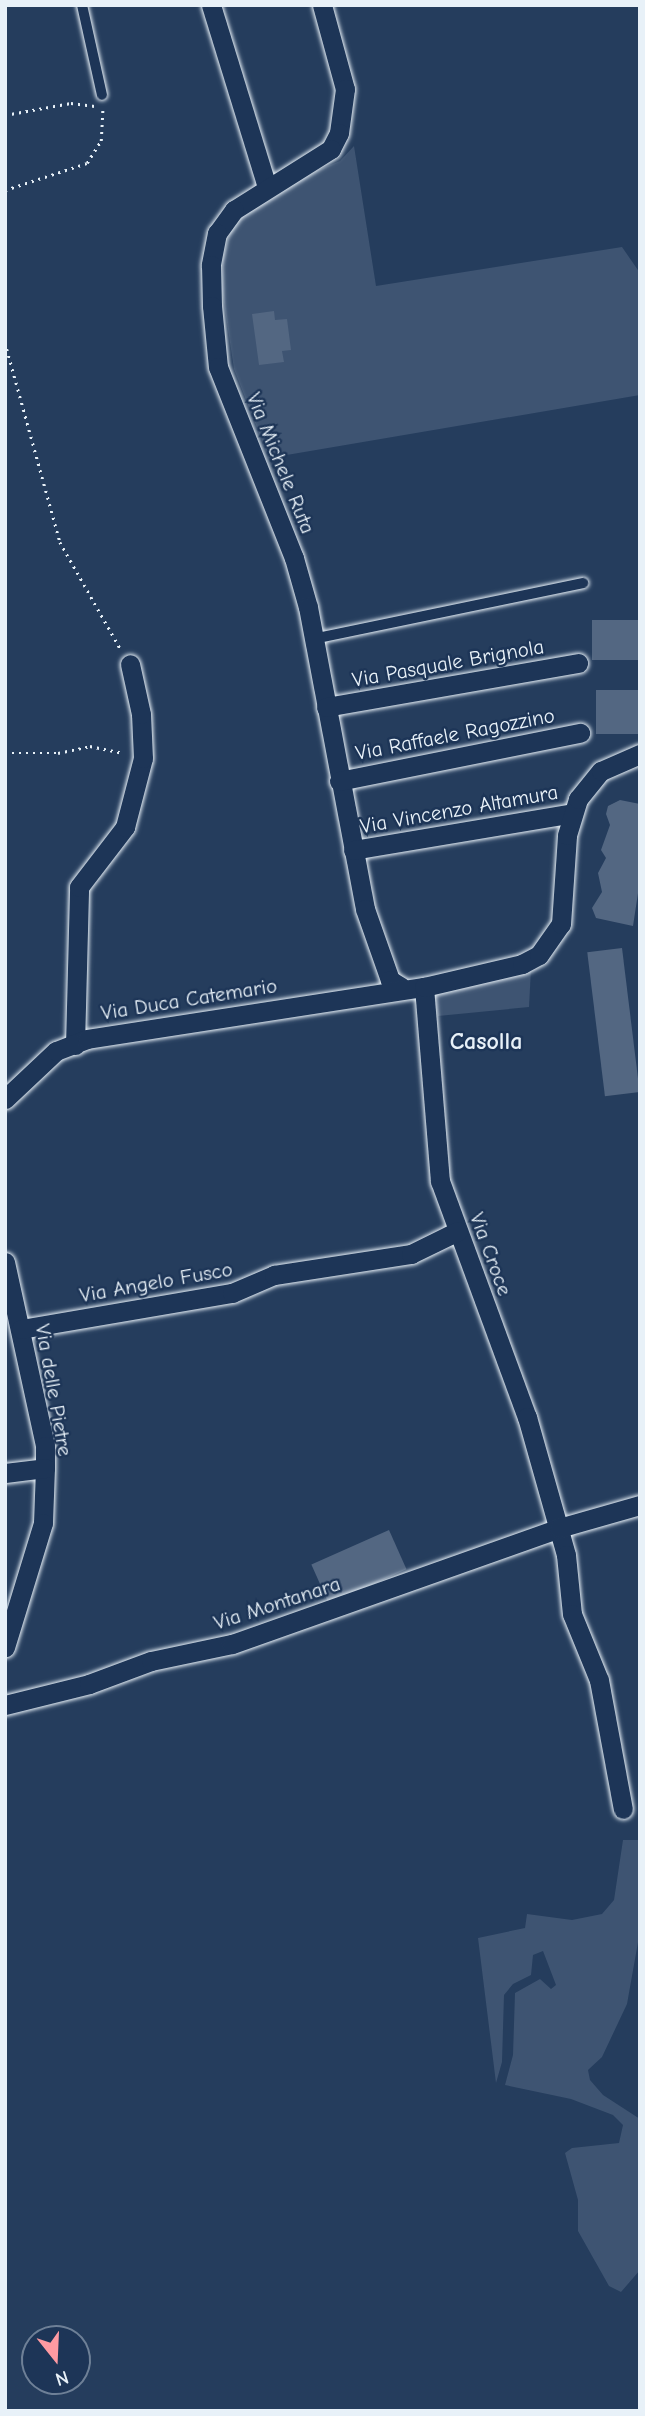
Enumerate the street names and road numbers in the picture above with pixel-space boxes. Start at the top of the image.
street label: Via Michele Ruta [241,389,321,537]
street label: Via Pasquale Brignola [350,634,546,692]
street label: Via Raffaele Ragozzino [353,702,557,766]
street label: Via Vincenzo Altamura [358,779,560,839]
street label: Via Duca Catemario [99,973,279,1025]
street label: Via Croce [464,1209,518,1299]
street label: Via Angelo Fusco [78,1256,234,1308]
street label: Via delle Pietre [30,1322,78,1458]
street label: Via Montanara [211,1571,343,1635]

